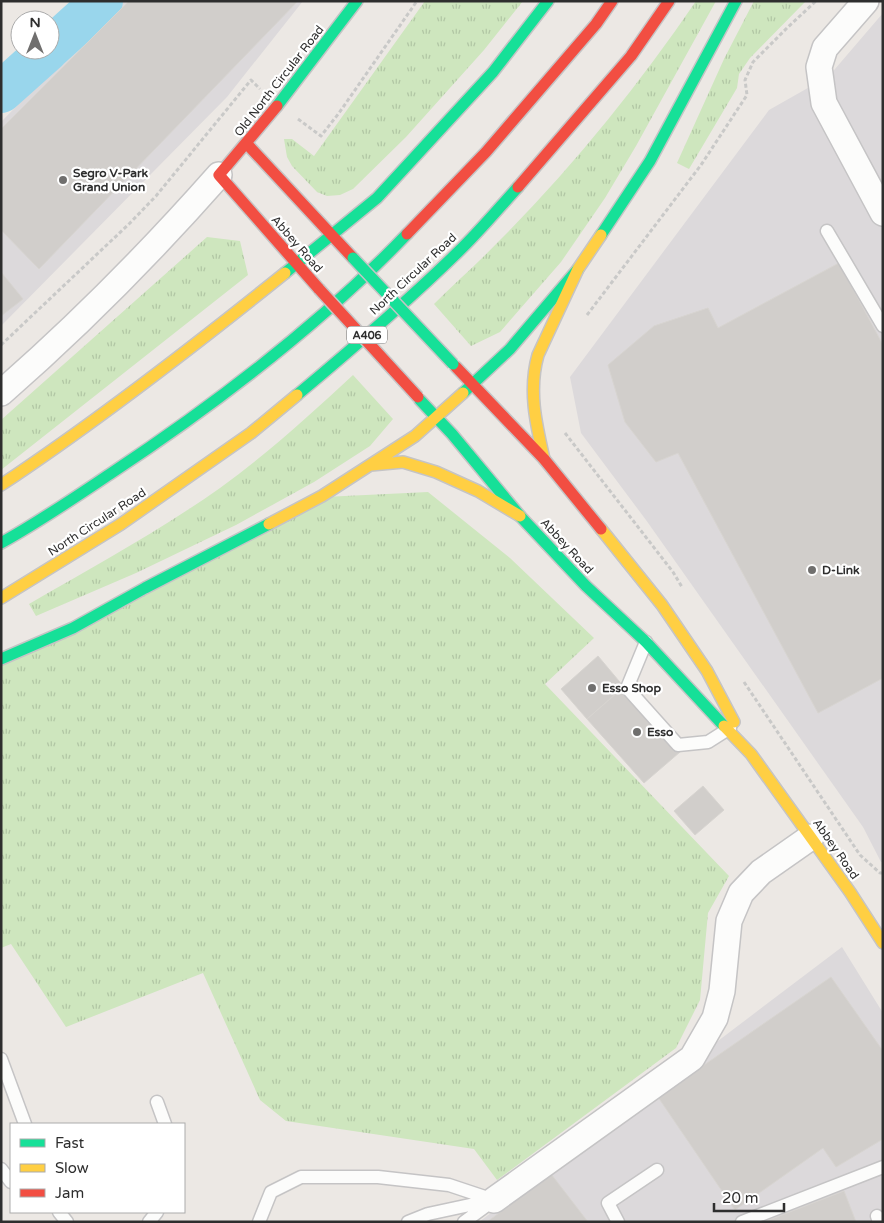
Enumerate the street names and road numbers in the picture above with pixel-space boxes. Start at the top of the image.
street label: Old North Circular Road [231,23,327,139]
street label: Abbey Road [269,213,325,275]
street label: North Circular Road [367,230,459,318]
road number: A406 [347,326,387,344]
street label: North Circular Road [46,485,148,559]
street label: Abbey Road [538,515,596,577]
street label: Abbey Road [810,816,862,882]

